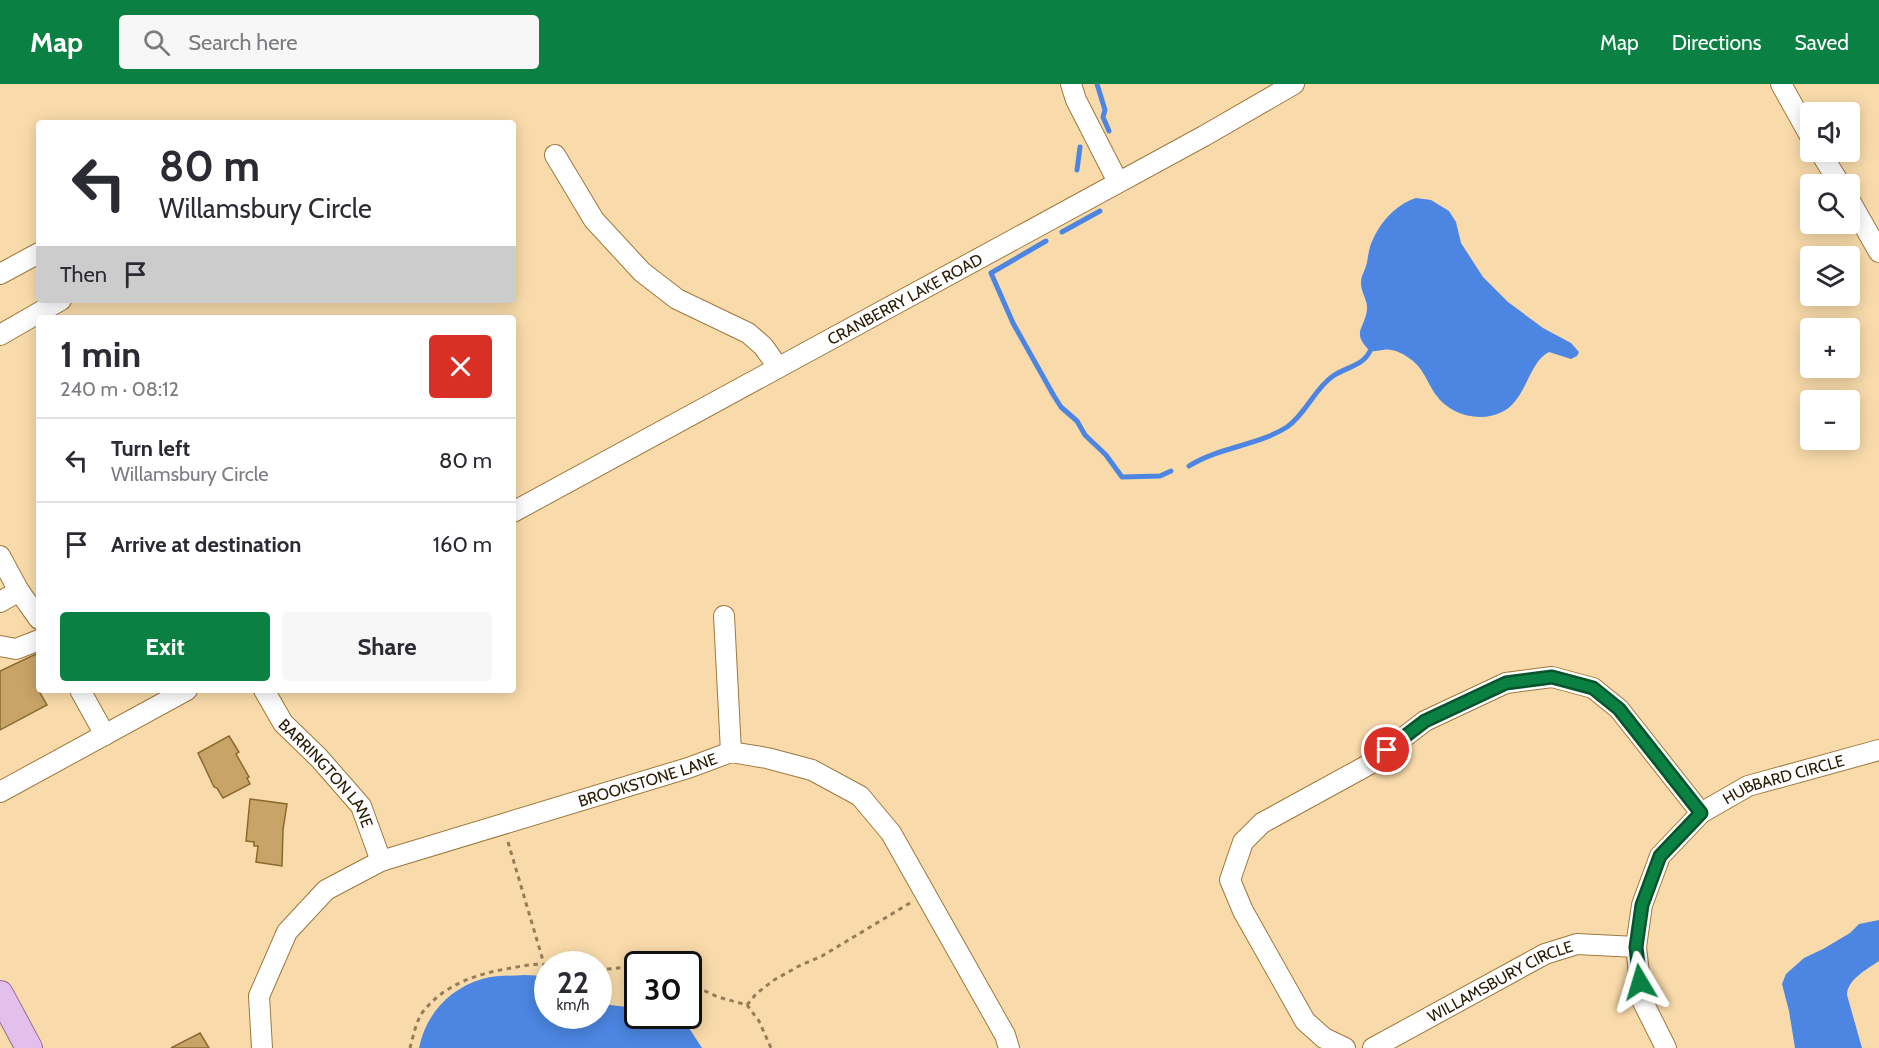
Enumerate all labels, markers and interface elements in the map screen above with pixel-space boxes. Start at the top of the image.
search box [119,15,539,69]
text: Map [30,25,83,59]
icon: search [140,26,173,59]
text: Search here [188,29,297,56]
text: Map [1600,30,1639,55]
text: Directions [1672,30,1761,55]
text: Saved [1794,30,1849,55]
map controls [1800,102,1860,450]
button: sound [1800,102,1860,162]
text: 80 m [159,140,260,192]
icon: left [60,144,138,222]
button: search [1800,174,1860,234]
text: Willamsbury Circle [159,192,372,225]
button: layers [1800,246,1860,306]
street label: CRANBERRY LAKE ROAD [824,249,986,349]
icon: arrive [119,258,152,291]
text: Then [60,261,107,288]
button: + [1800,318,1860,378]
text: 1 min [60,332,141,376]
button: close [429,335,492,398]
text: 240 m · 08:12 [60,377,179,401]
button: − [1800,390,1860,450]
text: Turn left [111,435,190,462]
icon: left [60,444,93,477]
text: 80 m [439,447,492,474]
text: Willamsbury Circle [111,462,269,486]
icon: arrive [60,528,93,561]
text: Arrive at destination [111,531,301,558]
text: 160 m [433,531,492,558]
button: Exit [60,612,270,681]
button: Share [282,612,492,681]
street label: BARRINGTON LANE [274,715,377,830]
pin [1361,724,1412,775]
icon: arrive [1370,733,1403,766]
street label: BROOKSTONE LANE [576,749,720,811]
street label: HUBBARD CIRCLE [1719,751,1847,809]
street label: WILLAMSBURY CIRCLE [1424,937,1575,1026]
position arrow [1608,950,1672,1014]
speed limit sign: 30 [624,951,702,1029]
text: 22 [557,964,589,1001]
text: km/h [557,996,589,1014]

